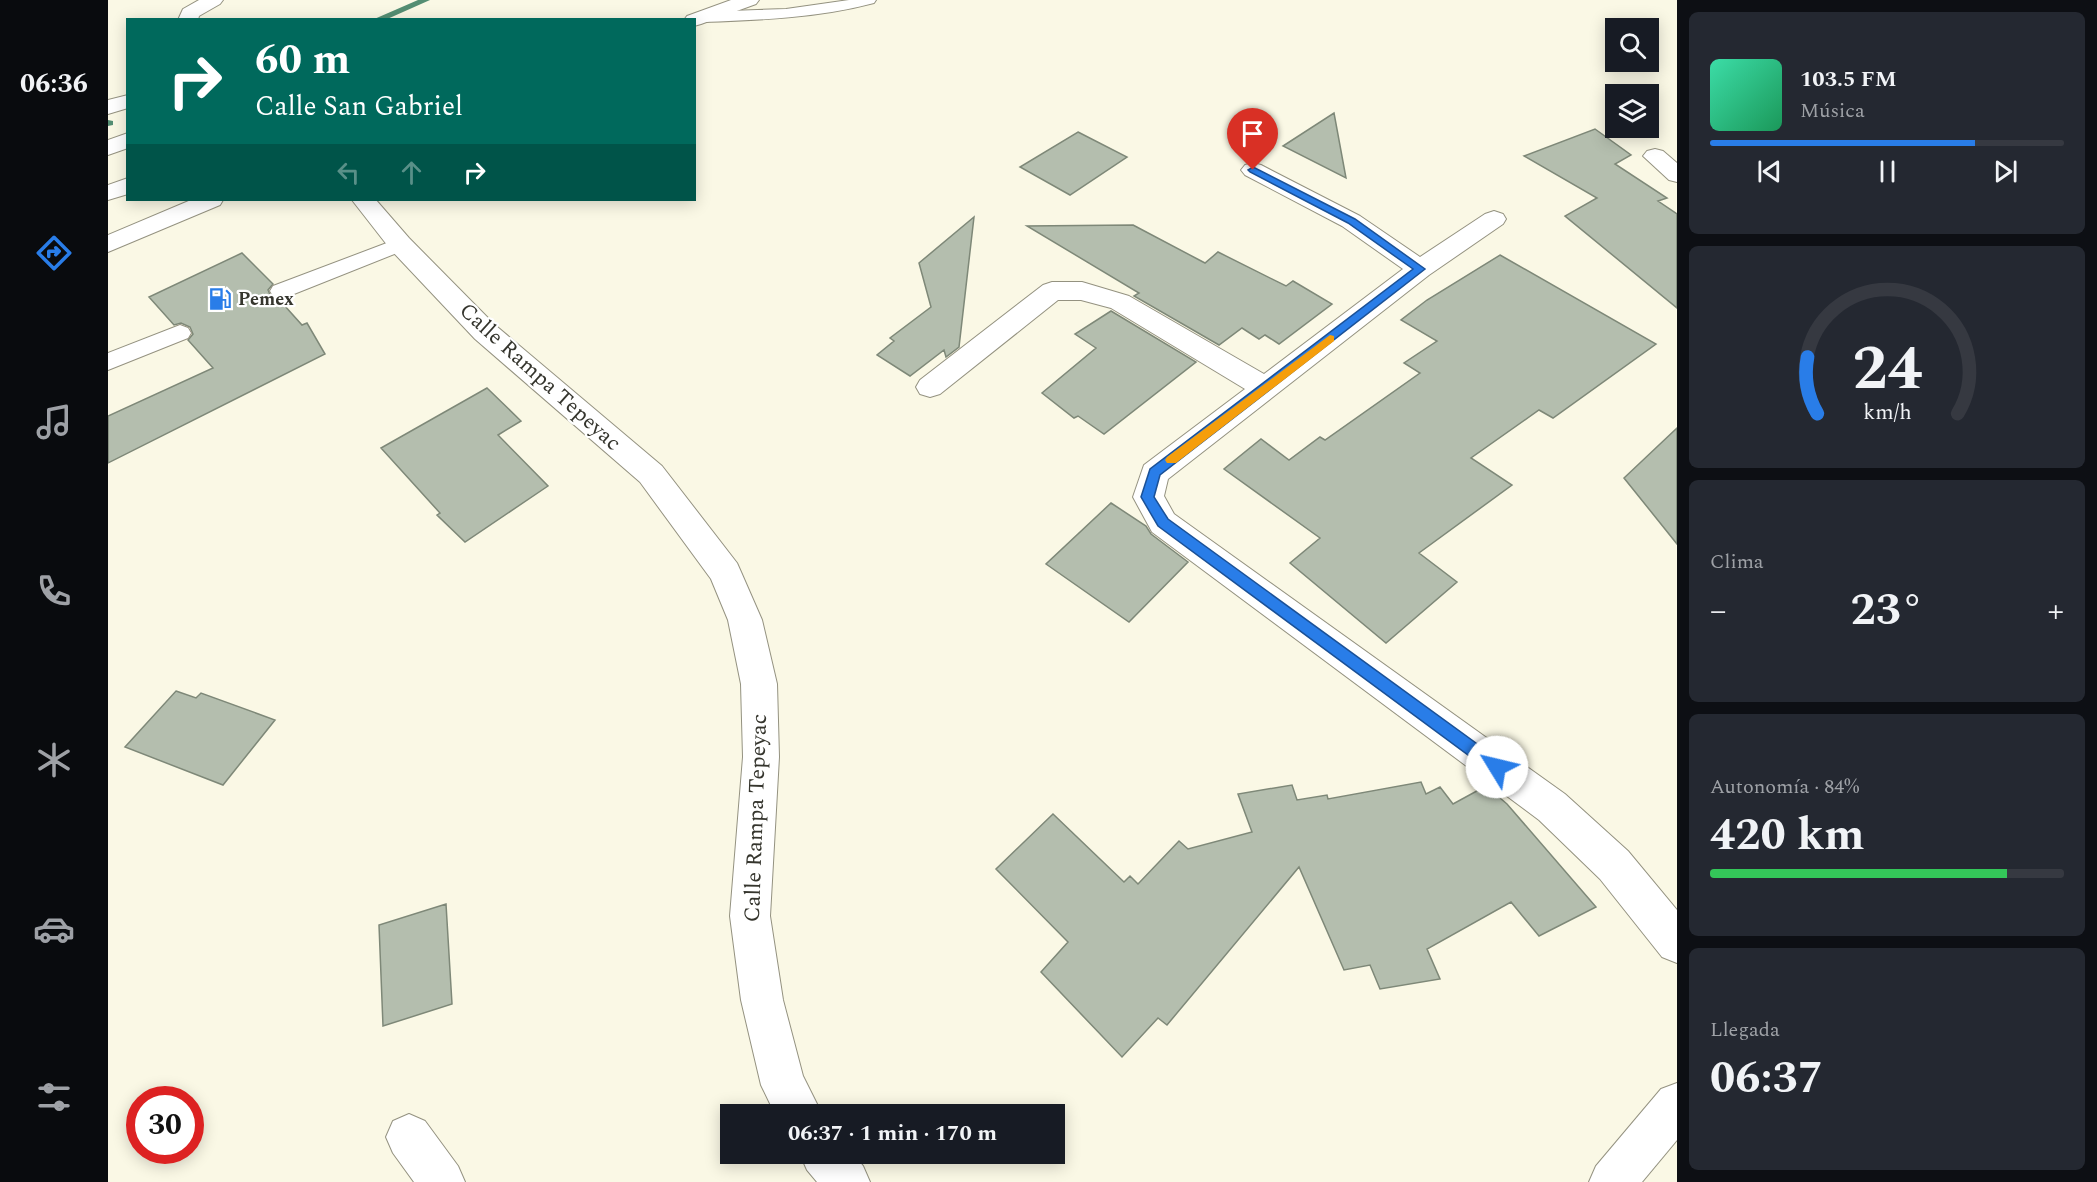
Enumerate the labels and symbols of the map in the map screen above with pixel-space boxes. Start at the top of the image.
pin [1227,108,1278,170]
fuel station icon: Pemex [207,286,233,312]
place label: Pemex [238,286,294,313]
street label: Calle Rampa Tepeyac [452,295,628,459]
street label: Calle Rampa Tepeyac [736,713,776,923]
position arrow [1465,735,1529,799]
speed limit sign: 30 [126,1086,204,1164]

